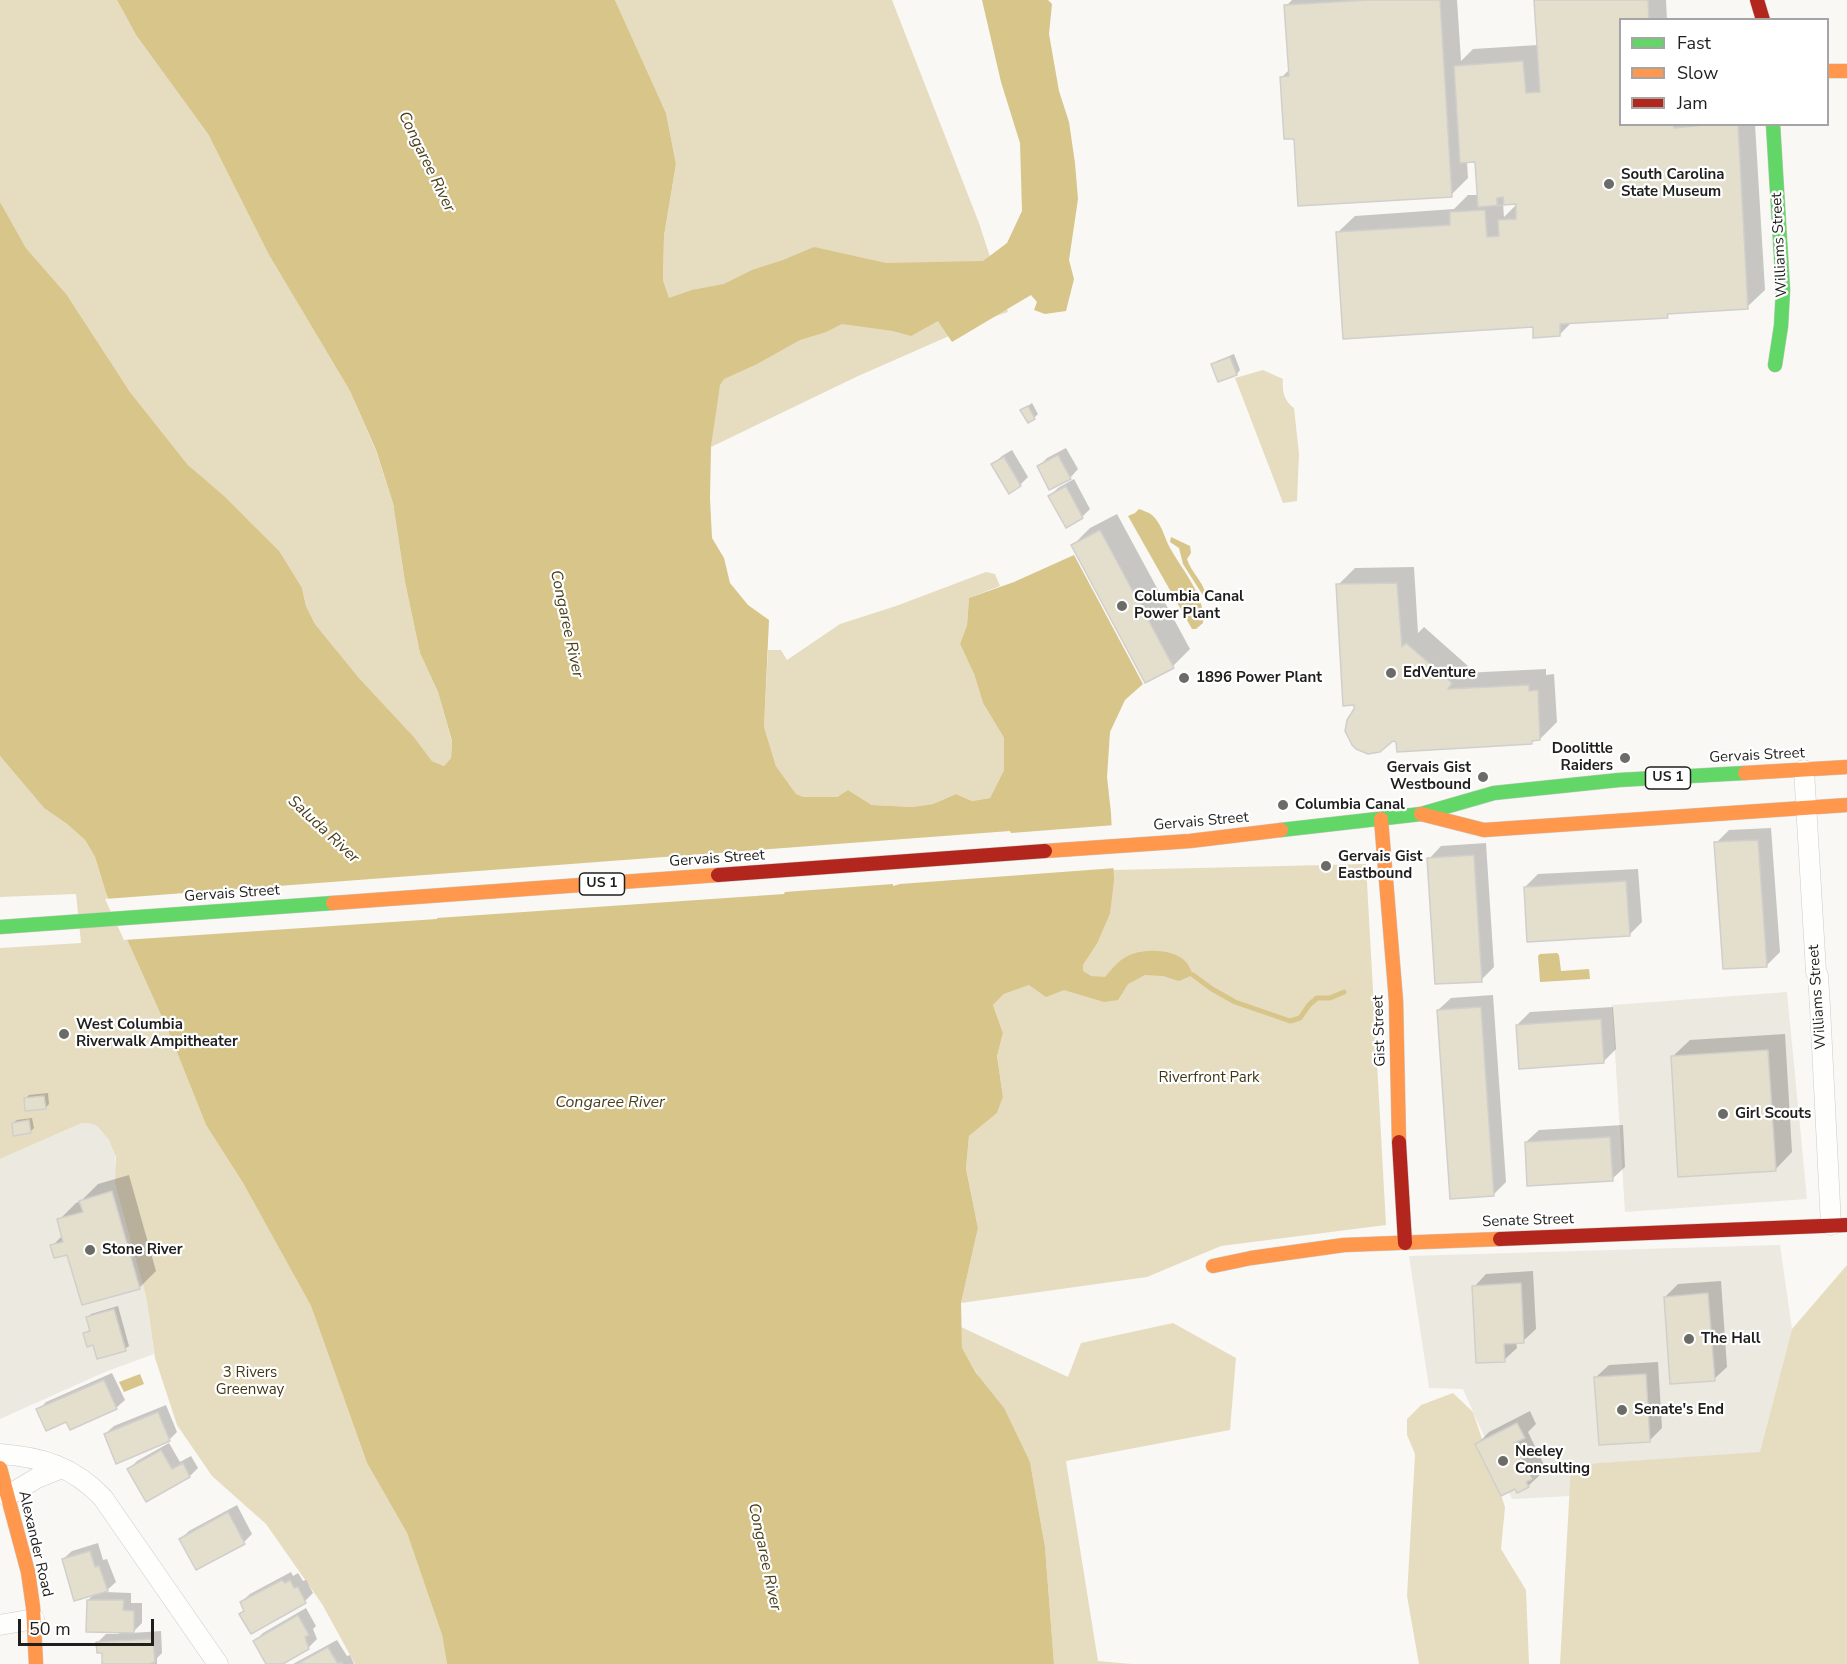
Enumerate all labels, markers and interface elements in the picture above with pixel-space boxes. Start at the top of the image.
legend [1619,18,1829,126]
text: Fast [1677,31,1711,55]
text: Slow [1677,61,1718,85]
text: Jam [1677,91,1708,115]
water label: Congaree River [393,109,459,215]
place label: South Carolina State Museum [1621,166,1724,201]
marker: South Carolina State Museum [1602,177,1616,191]
street label: Williams Street [1768,192,1792,298]
water label: Congaree River [545,568,587,680]
place label: Columbia Canal Power Plant [1134,588,1244,623]
marker: Columbia Canal Power Plant [1115,599,1129,613]
place label: EdVenture [1403,664,1476,682]
marker: EdVenture [1384,666,1398,680]
place label: 1896 Power Plant [1196,669,1322,687]
marker: 1896 Power Plant [1177,671,1191,685]
place label: Doolittle Raiders [1552,740,1613,775]
street label: Gervais Street [1709,745,1805,767]
marker: Doolittle Raiders [1618,751,1632,765]
place label: Gervais Gist Westbound [1386,759,1471,794]
road number: US 1 [1646,767,1690,789]
marker: Gervais Gist Westbound [1476,770,1490,784]
water label: Saluda River [283,792,363,868]
place label: Columbia Canal [1295,796,1405,814]
marker: Columbia Canal [1276,798,1290,812]
street label: Gervais Street [1153,809,1249,835]
street label: Gervais Street [669,847,765,871]
place label: Gervais Gist Eastbound [1338,848,1423,883]
marker: Gervais Gist Eastbound [1319,859,1333,873]
road number: US 1 [580,873,624,895]
street label: Gervais Street [184,882,280,906]
street label: Williams Street [1805,944,1831,1050]
street label: Gist Street [1370,995,1390,1067]
place label: West Columbia Riverwalk Ampitheater [76,1016,238,1051]
marker: West Columbia Riverwalk Ampitheater [57,1027,71,1041]
park label: Riverfront Park [1158,1069,1260,1087]
water label: Congaree River [555,1093,665,1113]
place label: Girl Scouts [1735,1105,1811,1123]
marker: Girl Scouts [1716,1107,1730,1121]
street label: Senate Street [1482,1210,1574,1232]
place label: Stone River [102,1241,183,1259]
marker: Stone River [83,1243,97,1257]
place label: The Hall [1701,1330,1761,1348]
marker: The Hall [1682,1332,1696,1346]
park label: 3 Rivers Greenway [216,1364,284,1399]
place label: Senate's End [1634,1401,1724,1419]
marker: Senate's End [1615,1403,1629,1417]
place label: Neeley Consulting [1515,1443,1590,1478]
marker: Neeley Consulting [1496,1454,1510,1468]
street label: Alexander Road [14,1489,56,1599]
water label: Congaree River [743,1501,785,1613]
scale bar [21,1607,158,1645]
text: 50 m [29,1617,71,1641]

